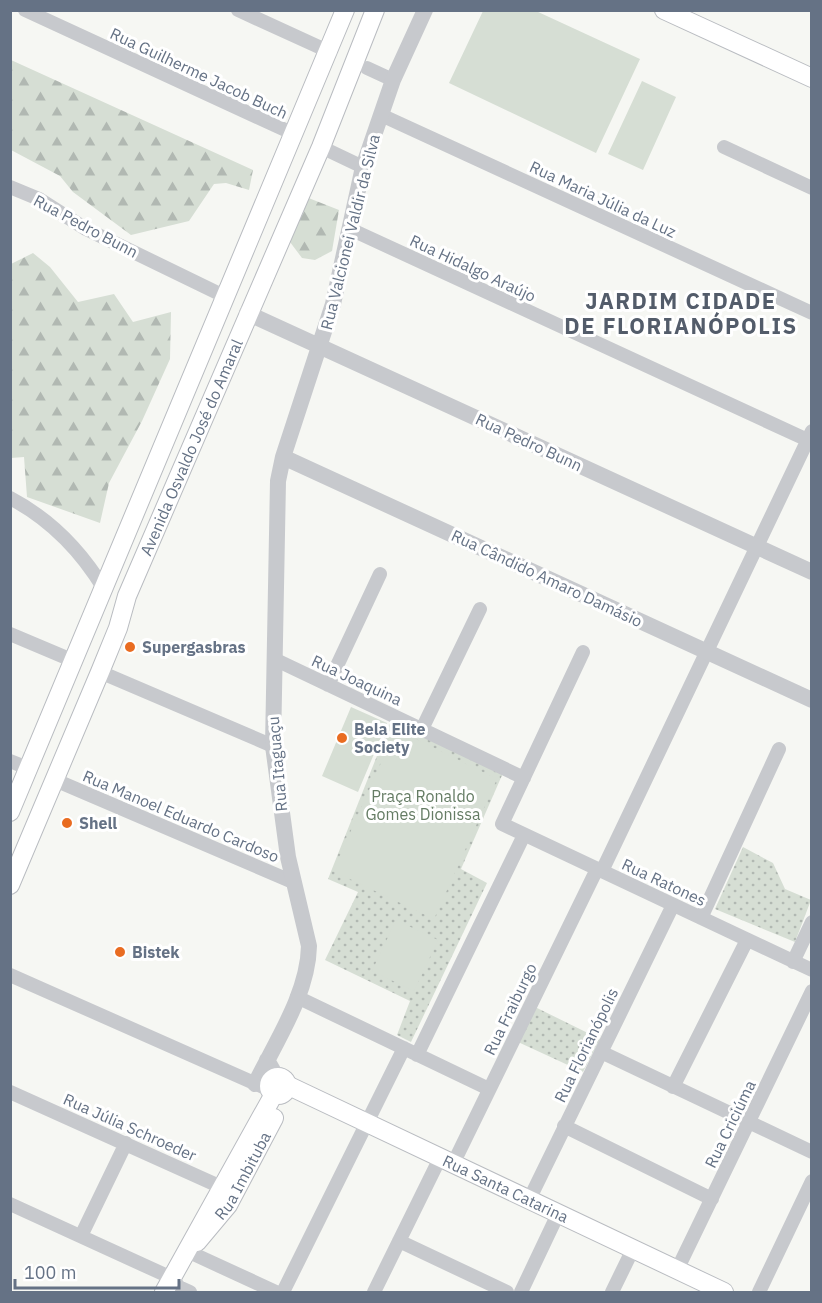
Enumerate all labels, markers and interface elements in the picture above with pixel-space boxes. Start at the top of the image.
street label: Rua Guilherme Jacob Buch [107,23,291,123]
street label: Rua Valcionei Valdir da Silva [316,132,384,332]
street label: Rua Maria Júlia da Luz [527,156,679,242]
street label: Rua Pedro Bunn [30,190,142,262]
street label: Rua Hidalgo Araújo [407,230,539,306]
district label: JARDIM CIDADE DE FLORIANÓPOLIS [564,286,798,340]
street label: Avenida Osvaldo José do Amaral [136,336,247,559]
street label: Rua Pedro Bunn [473,409,585,475]
street label: Rua Cândido Amaro Damásio [448,525,646,631]
place label: Supergasbras [142,637,246,657]
marker: Supergasbras [123,640,137,654]
street label: Rua Joaquina [309,650,406,710]
street label: Rua Itaguaçu [263,716,291,812]
place label: Bela Elite Society [354,719,426,757]
marker: Bela Elite Society [335,731,349,745]
street label: Rua Manoel Eduardo Cardoso [80,766,282,866]
park label: Praça Ronaldo Gomes Dionissa [365,786,481,824]
place label: Shell [79,813,117,833]
marker: Shell [60,816,74,830]
street label: Rua Ratones [619,854,709,910]
place label: Bistek [132,942,180,962]
marker: Bistek [113,945,127,959]
street label: Rua Fraiburgo [479,960,541,1058]
street label: Rua Florianópolis [550,985,622,1105]
street label: Rua Criciúma [700,1076,760,1171]
street label: Rua Júlia Schroeder [60,1089,200,1165]
street label: Rua Imbituba [210,1128,275,1224]
street label: Rua Santa Catarina [440,1150,572,1227]
scale bar [15,1252,178,1290]
text: 100 m [24,1261,76,1284]

